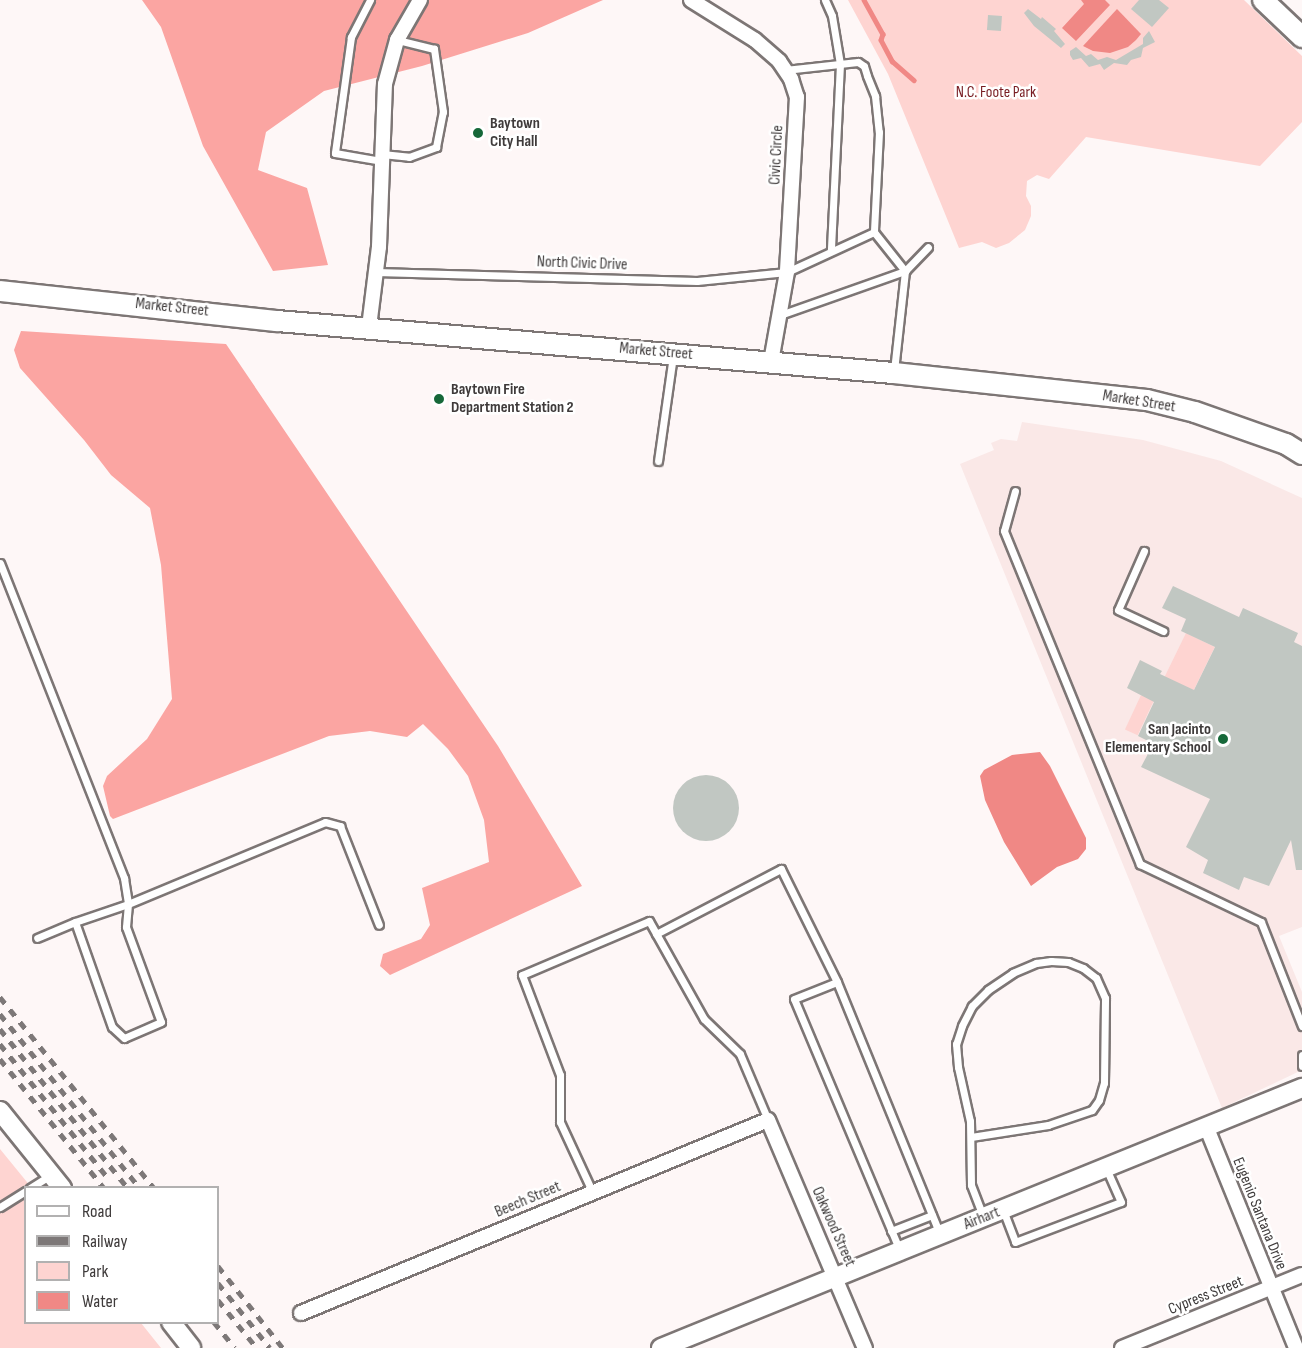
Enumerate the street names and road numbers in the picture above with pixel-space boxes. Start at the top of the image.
street label: Civic Circle [766,125,788,185]
street label: North Civic Drive [536,253,628,275]
street label: Market Street [134,295,210,321]
street label: Market Street [618,339,694,365]
street label: Market Street [1101,387,1177,417]
street label: Eugenio Santana Drive [1228,1155,1290,1273]
street label: Beech Street [492,1178,564,1222]
street label: Oakwood Street [807,1184,859,1270]
street label: Airhart [961,1203,1003,1235]
street label: Cypress Street [1166,1272,1246,1320]

